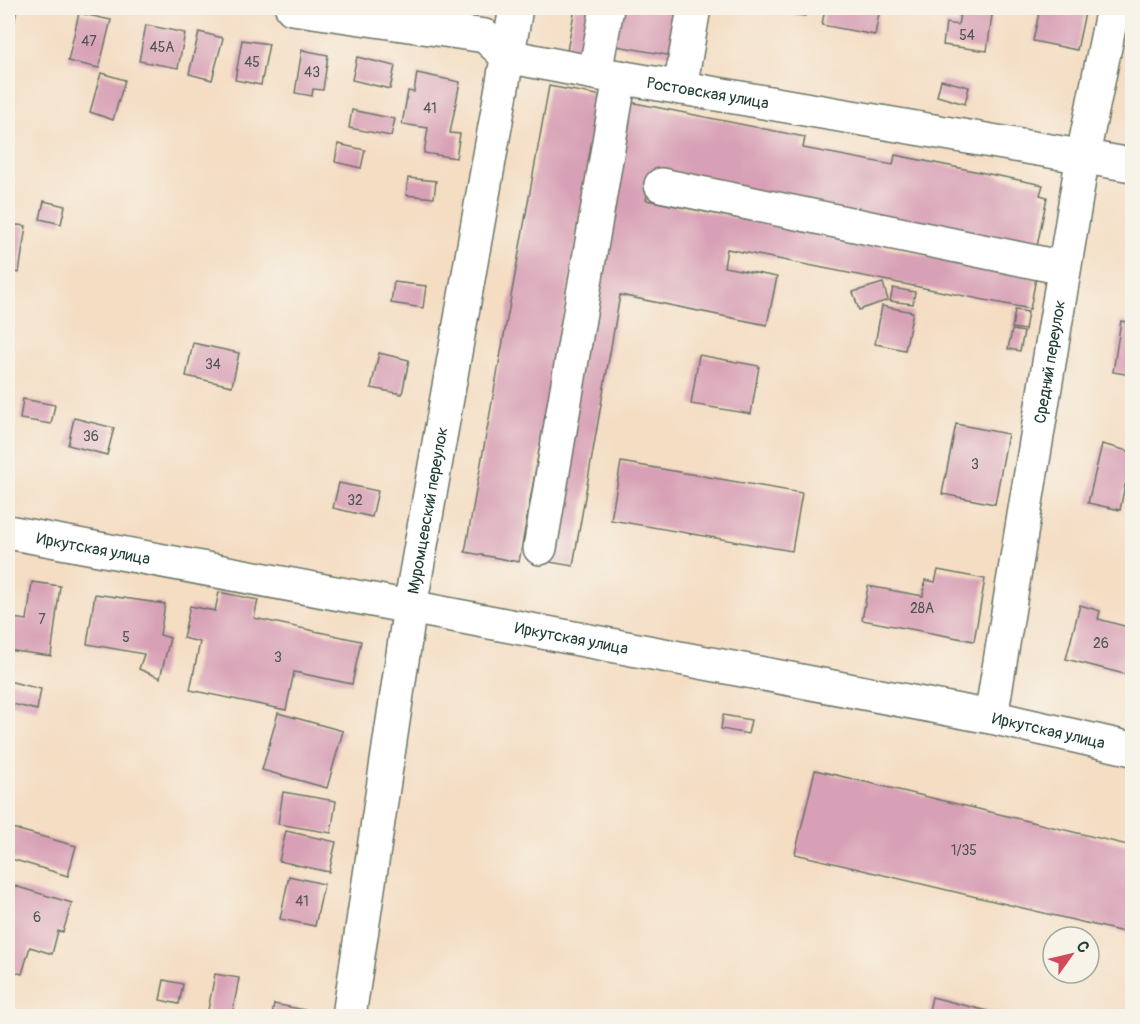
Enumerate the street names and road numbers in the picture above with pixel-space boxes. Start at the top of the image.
street label: Ростовская улица [645,73,770,114]
street label: Средний переулок [1030,299,1070,425]
street label: Муромцевский переулок [403,426,453,596]
street label: Иркутская улица [35,529,152,569]
street label: Иркутская улица [513,618,630,659]
street label: Иркутская улица [990,709,1107,754]

